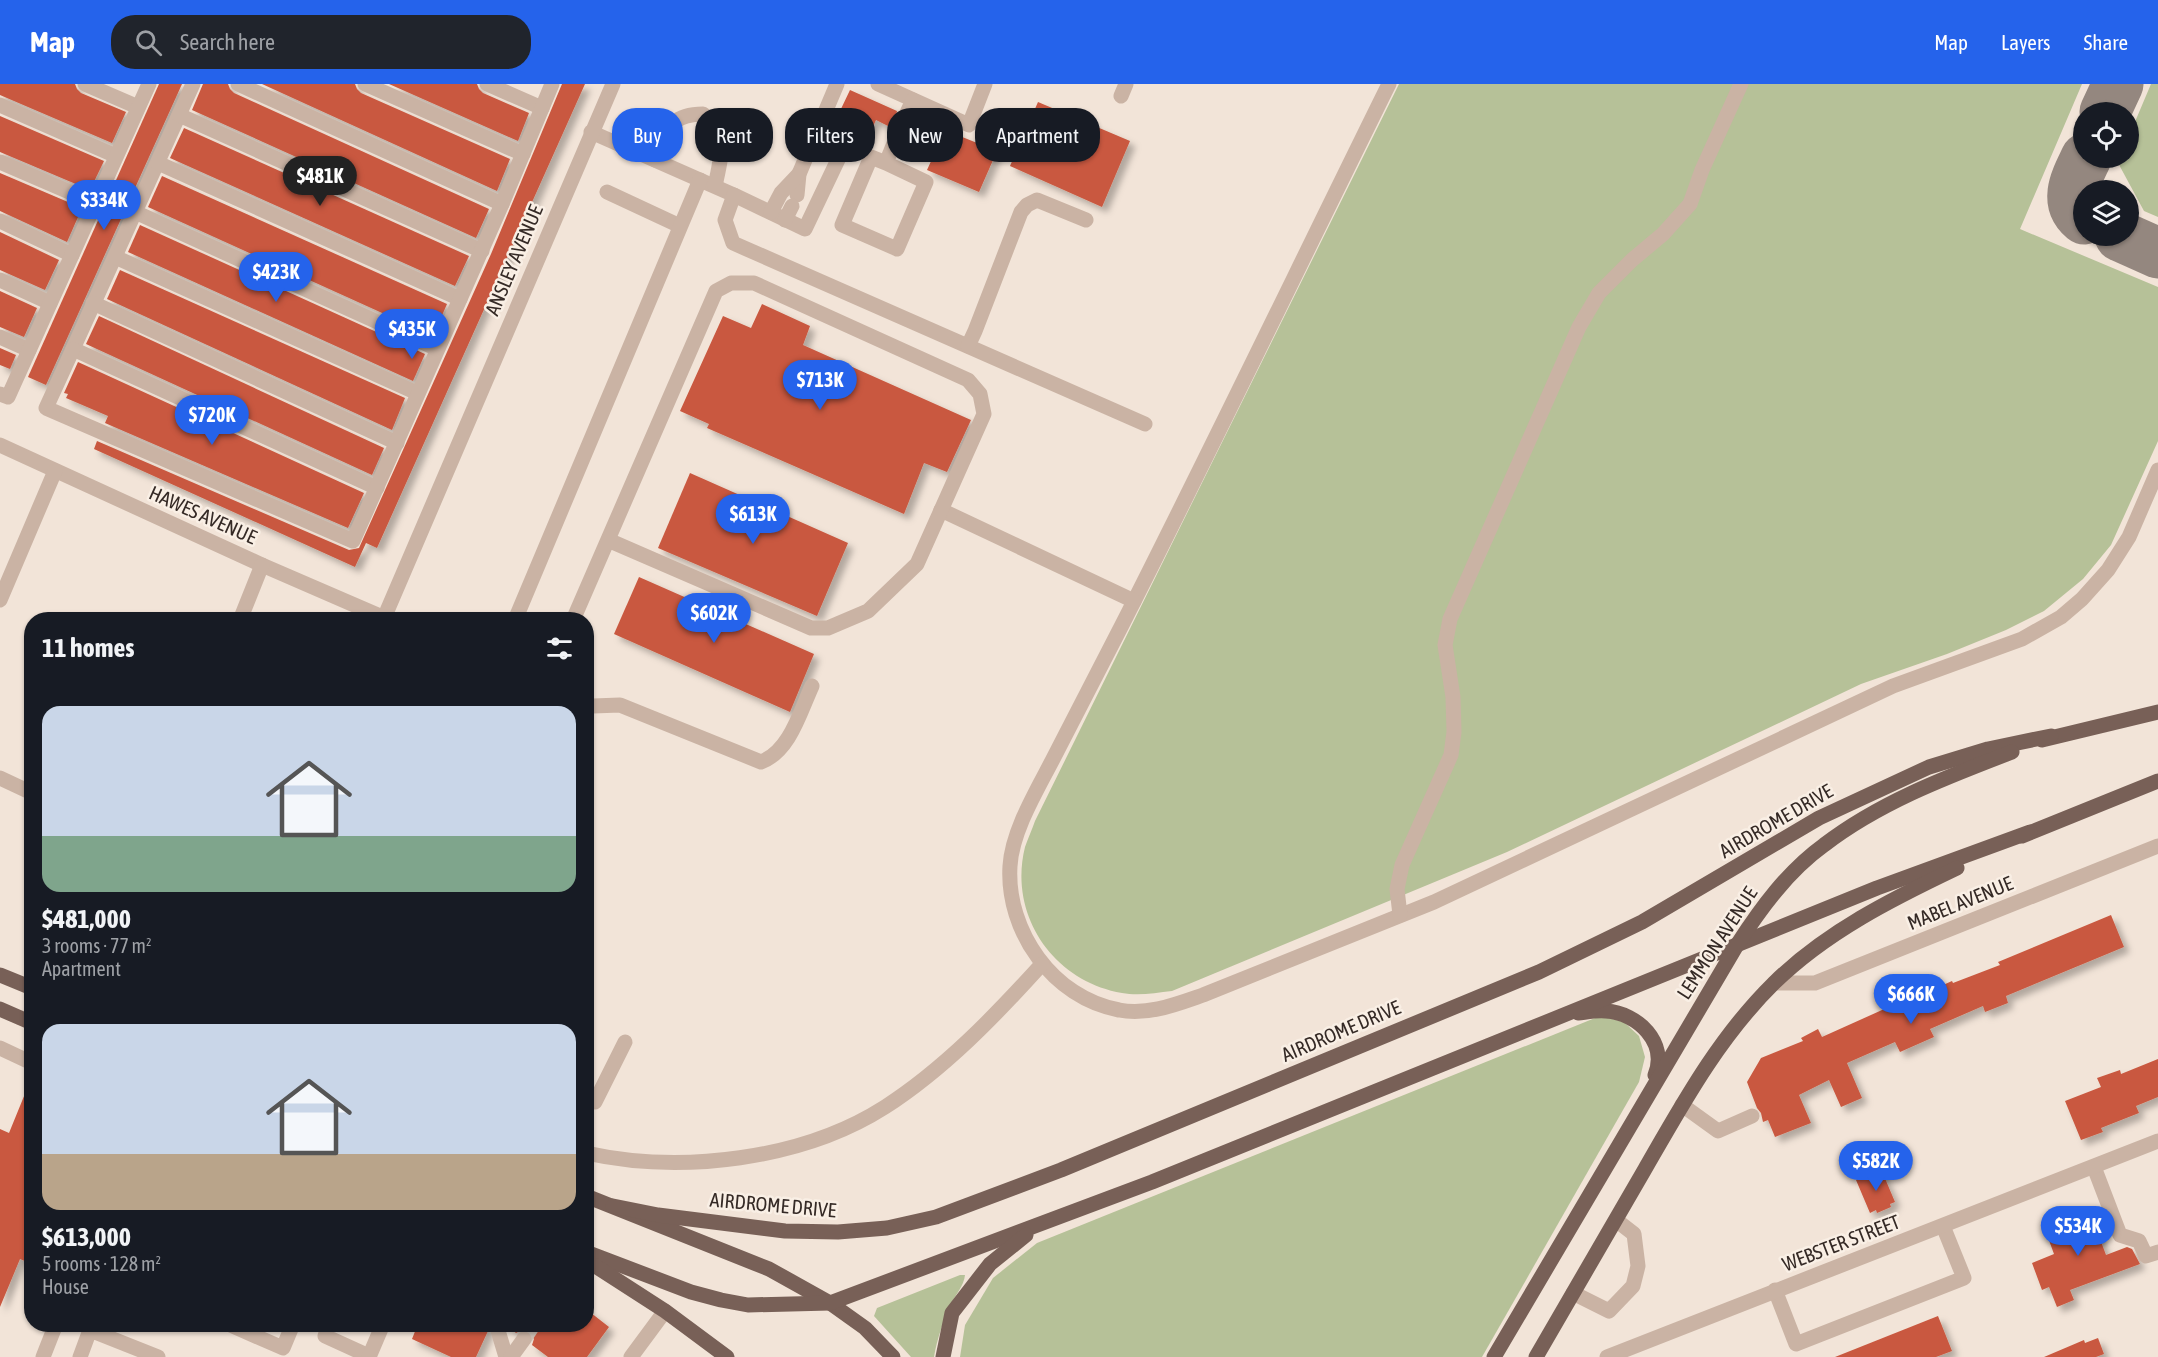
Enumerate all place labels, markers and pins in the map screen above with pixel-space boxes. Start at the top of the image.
pin: $481K [278,156,362,207]
pin: $334K [62,180,146,231]
pin: $423K [234,252,318,303]
pin: $435K [370,309,454,360]
pin: $713K [778,360,862,411]
pin: $720K [170,395,254,446]
pin: $613K [711,494,795,545]
pin: $602K [672,593,756,644]
pin: $666K [1869,974,1953,1025]
pin: $582K [1834,1141,1918,1192]
pin: $534K [2036,1206,2120,1257]

